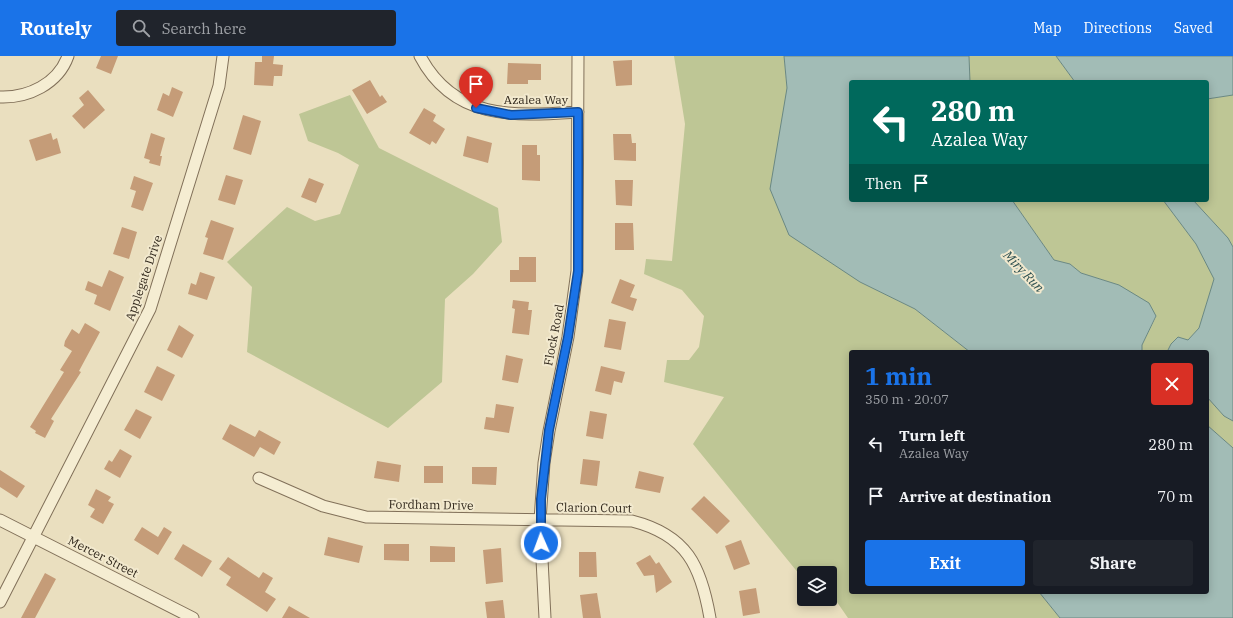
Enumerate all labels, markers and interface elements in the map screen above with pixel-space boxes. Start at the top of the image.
search box [116,10,396,46]
text: Routely [20,16,92,40]
icon: search [130,17,152,39]
text: Search here [162,19,246,38]
text: Map [1033,19,1062,37]
text: Directions [1084,19,1152,37]
text: Saved [1174,19,1213,37]
pin [459,67,493,108]
icon: arrive [465,73,487,95]
street label: Azalea Way [504,92,569,107]
text: 280 m [931,92,1015,129]
icon: left [865,96,917,148]
text: Azalea Way [931,128,1027,151]
icon: arrive [910,172,932,194]
text: Then [865,174,902,193]
street label: Applegate Drive [122,233,165,323]
water label: Miry Run [999,246,1048,296]
street label: Flock Road [540,303,567,367]
text: 1 min [865,360,932,392]
button: close [1151,363,1193,405]
text: 350 m · 20:07 [865,391,949,408]
text: Turn left [899,426,965,445]
icon: left [865,433,887,455]
text: 280 m [1148,435,1193,454]
text: Azalea Way [899,445,969,462]
icon: arrive [865,485,887,507]
text: Arrive at destination [899,487,1051,506]
text: 70 m [1157,487,1193,506]
street label: Fordham Drive [388,496,474,513]
street label: Clarion Court [556,499,632,516]
position arrow [520,522,562,564]
street label: Mercer Street [66,532,141,581]
button: Exit [865,540,1025,586]
button: Share [1033,540,1193,586]
map controls [797,566,837,606]
button: layers [797,566,837,606]

